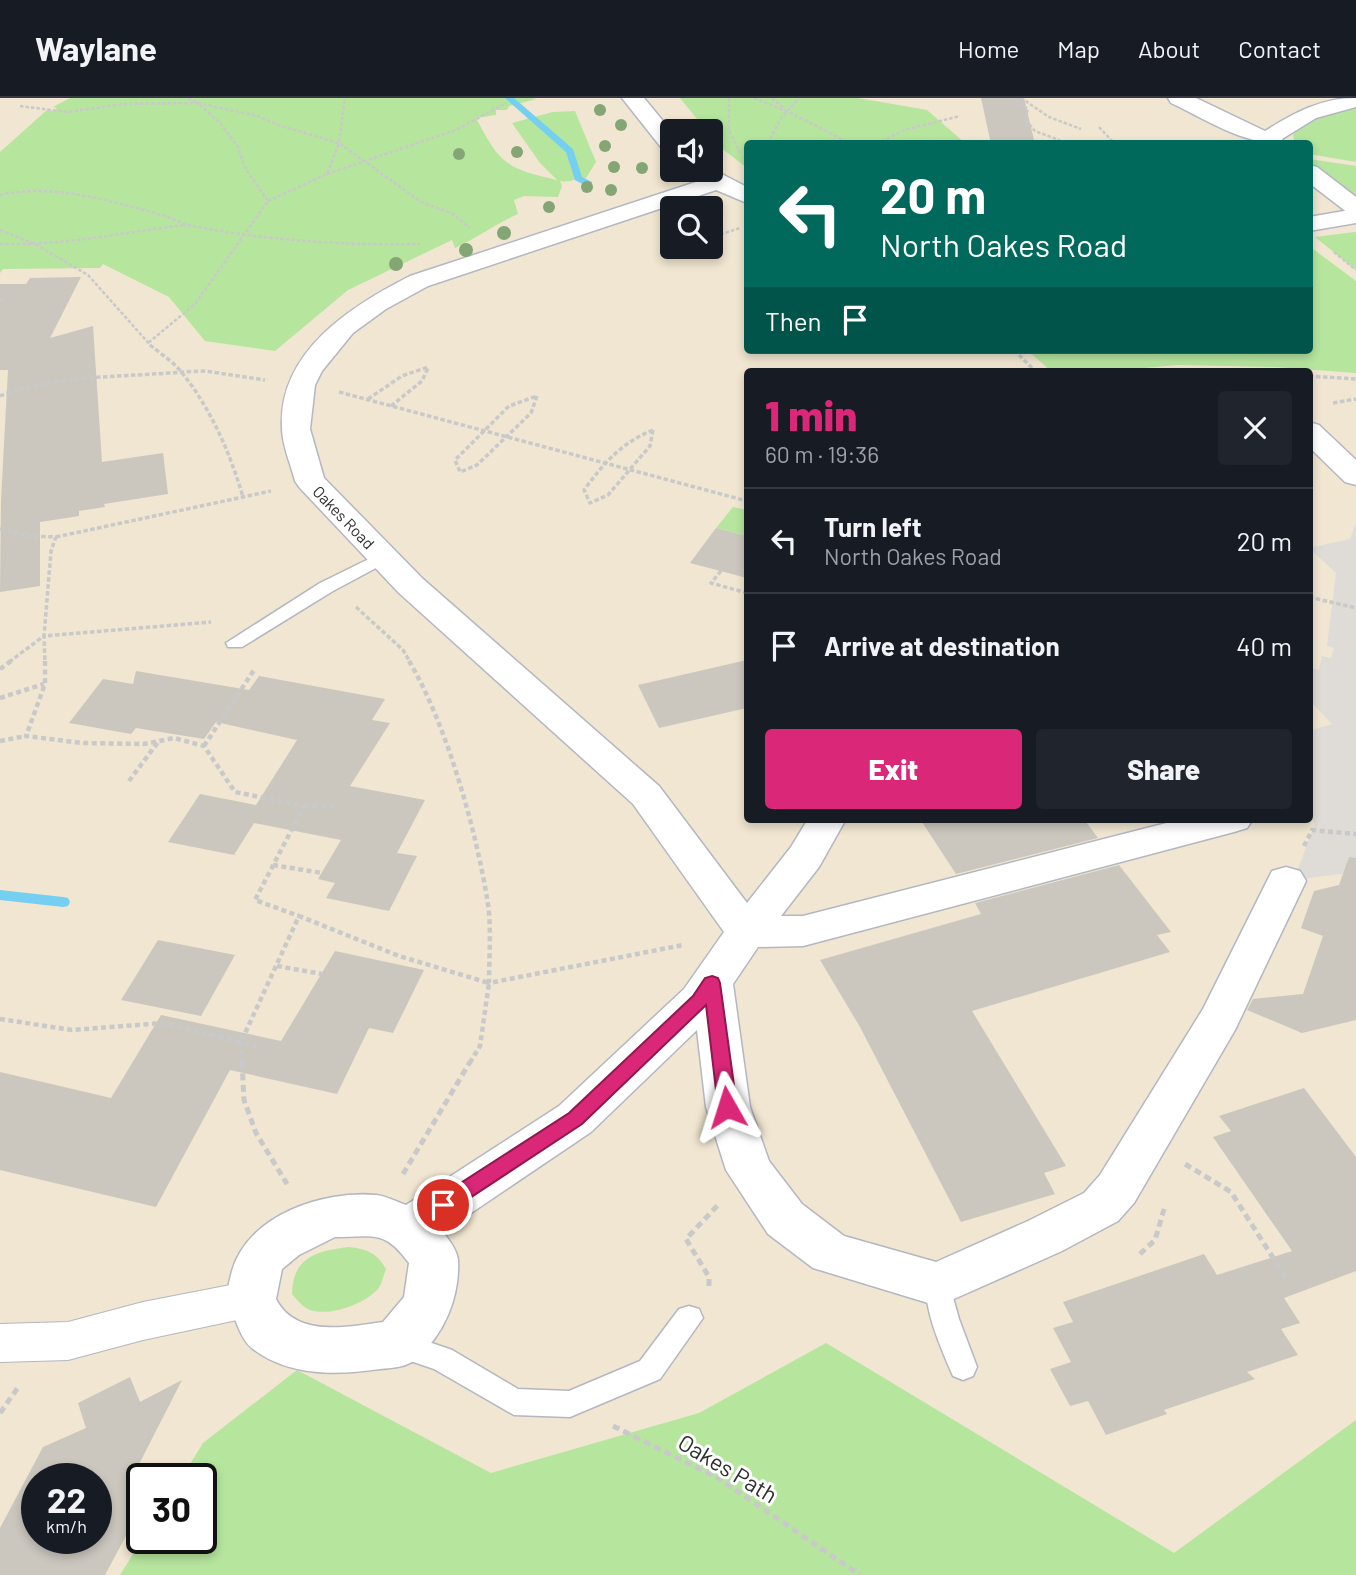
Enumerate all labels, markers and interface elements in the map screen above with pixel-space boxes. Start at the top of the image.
text: Waylane [35,28,157,68]
text: Home [958,34,1019,63]
text: Map [1057,34,1100,63]
text: About [1138,34,1200,63]
text: Contact [1238,34,1321,63]
map controls [660,119,723,259]
button: sound [660,119,723,182]
text: 20 m [880,165,986,224]
icon: left [765,168,856,259]
button: search [660,196,723,259]
text: North Oakes Road [880,225,1127,263]
icon: arrive [836,301,874,339]
text: Then [765,305,822,336]
text: 1 min [765,389,857,439]
button: close [1218,391,1292,465]
text: 60 m · 19:36 [765,440,879,468]
street label: Oakes Road [309,481,379,553]
text: Turn left [824,511,922,542]
icon: left [765,522,803,560]
text: 20 m [1237,525,1292,556]
text: North Oakes Road [824,542,1002,570]
icon: arrive [765,627,803,665]
text: Arrive at destination [824,630,1060,661]
text: 40 m [1236,630,1292,661]
button: Exit [765,729,1022,809]
button: Share [1036,729,1292,809]
position arrow [690,1070,764,1144]
pin [413,1175,473,1235]
icon: arrive [424,1186,462,1224]
street label: Oakes Path [673,1427,783,1509]
speed limit sign: 30 [126,1463,217,1554]
text: 22 [47,1478,86,1520]
text: km/h [46,1515,87,1537]

